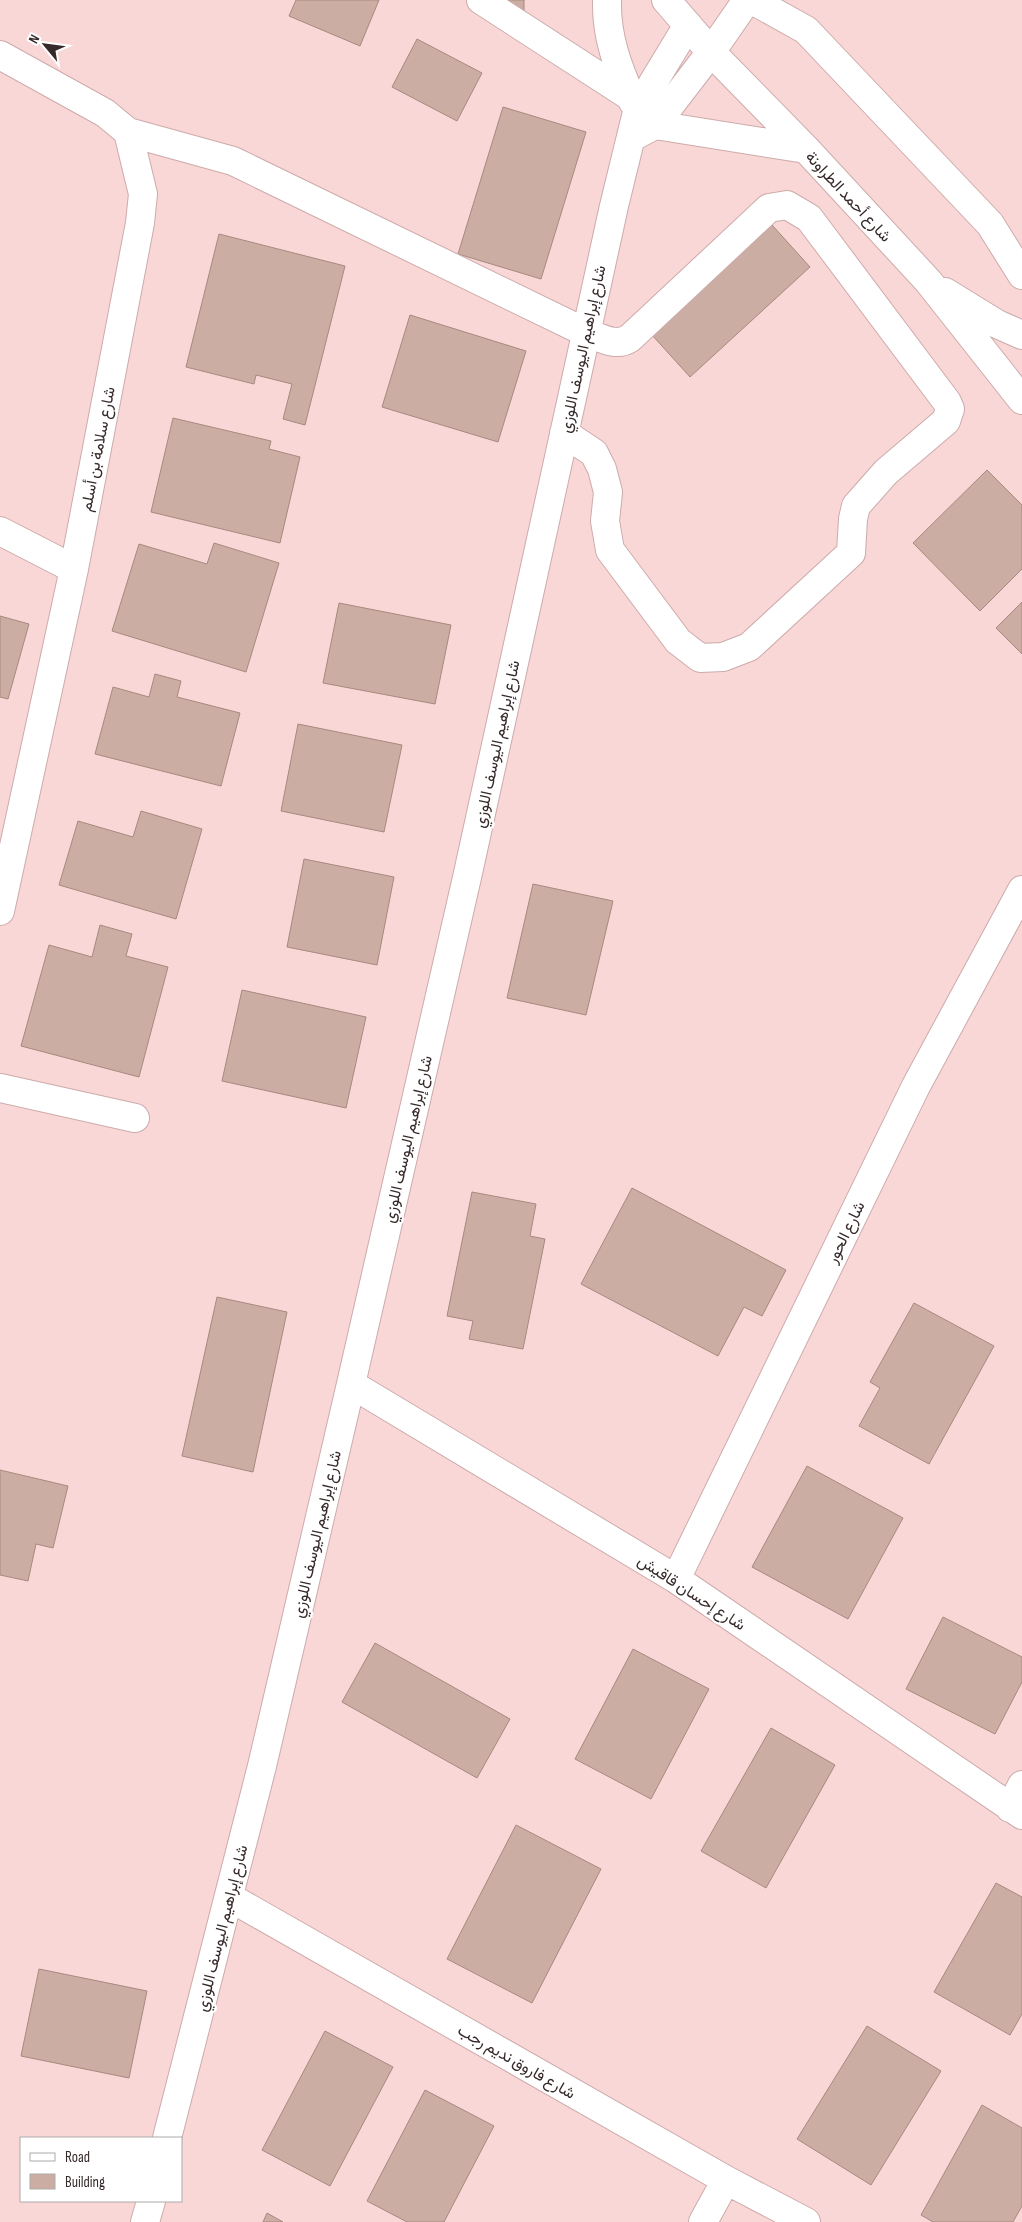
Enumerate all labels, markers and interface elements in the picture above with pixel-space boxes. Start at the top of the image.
north arrow [20,20,70,70]
text: N [25,32,43,46]
street label: شارع أحمد الطراونة [800,148,895,247]
street label: شارع إبراهيم اليوسف اللوزي [556,264,613,436]
street label: شارع سلامة بن أسلم [77,385,121,513]
street label: شارع إبراهيم اليوسف اللوزي [470,659,527,831]
street label: شارع إبراهيم اليوسف اللوزي [380,1054,440,1225]
street label: شارع الحور [823,1199,870,1268]
street label: شارع إبراهيم اليوسف اللوزي [289,1449,349,1620]
street label: شارع إحسان قاقيش [633,1551,749,1636]
street label: شارع إبراهيم اليوسف اللوزي [193,1843,255,2014]
street label: شارع فاروق نديم رجب [454,2021,578,2105]
legend [20,2137,182,2202]
text: Road [65,2148,90,2167]
text: Building [65,2173,105,2192]

